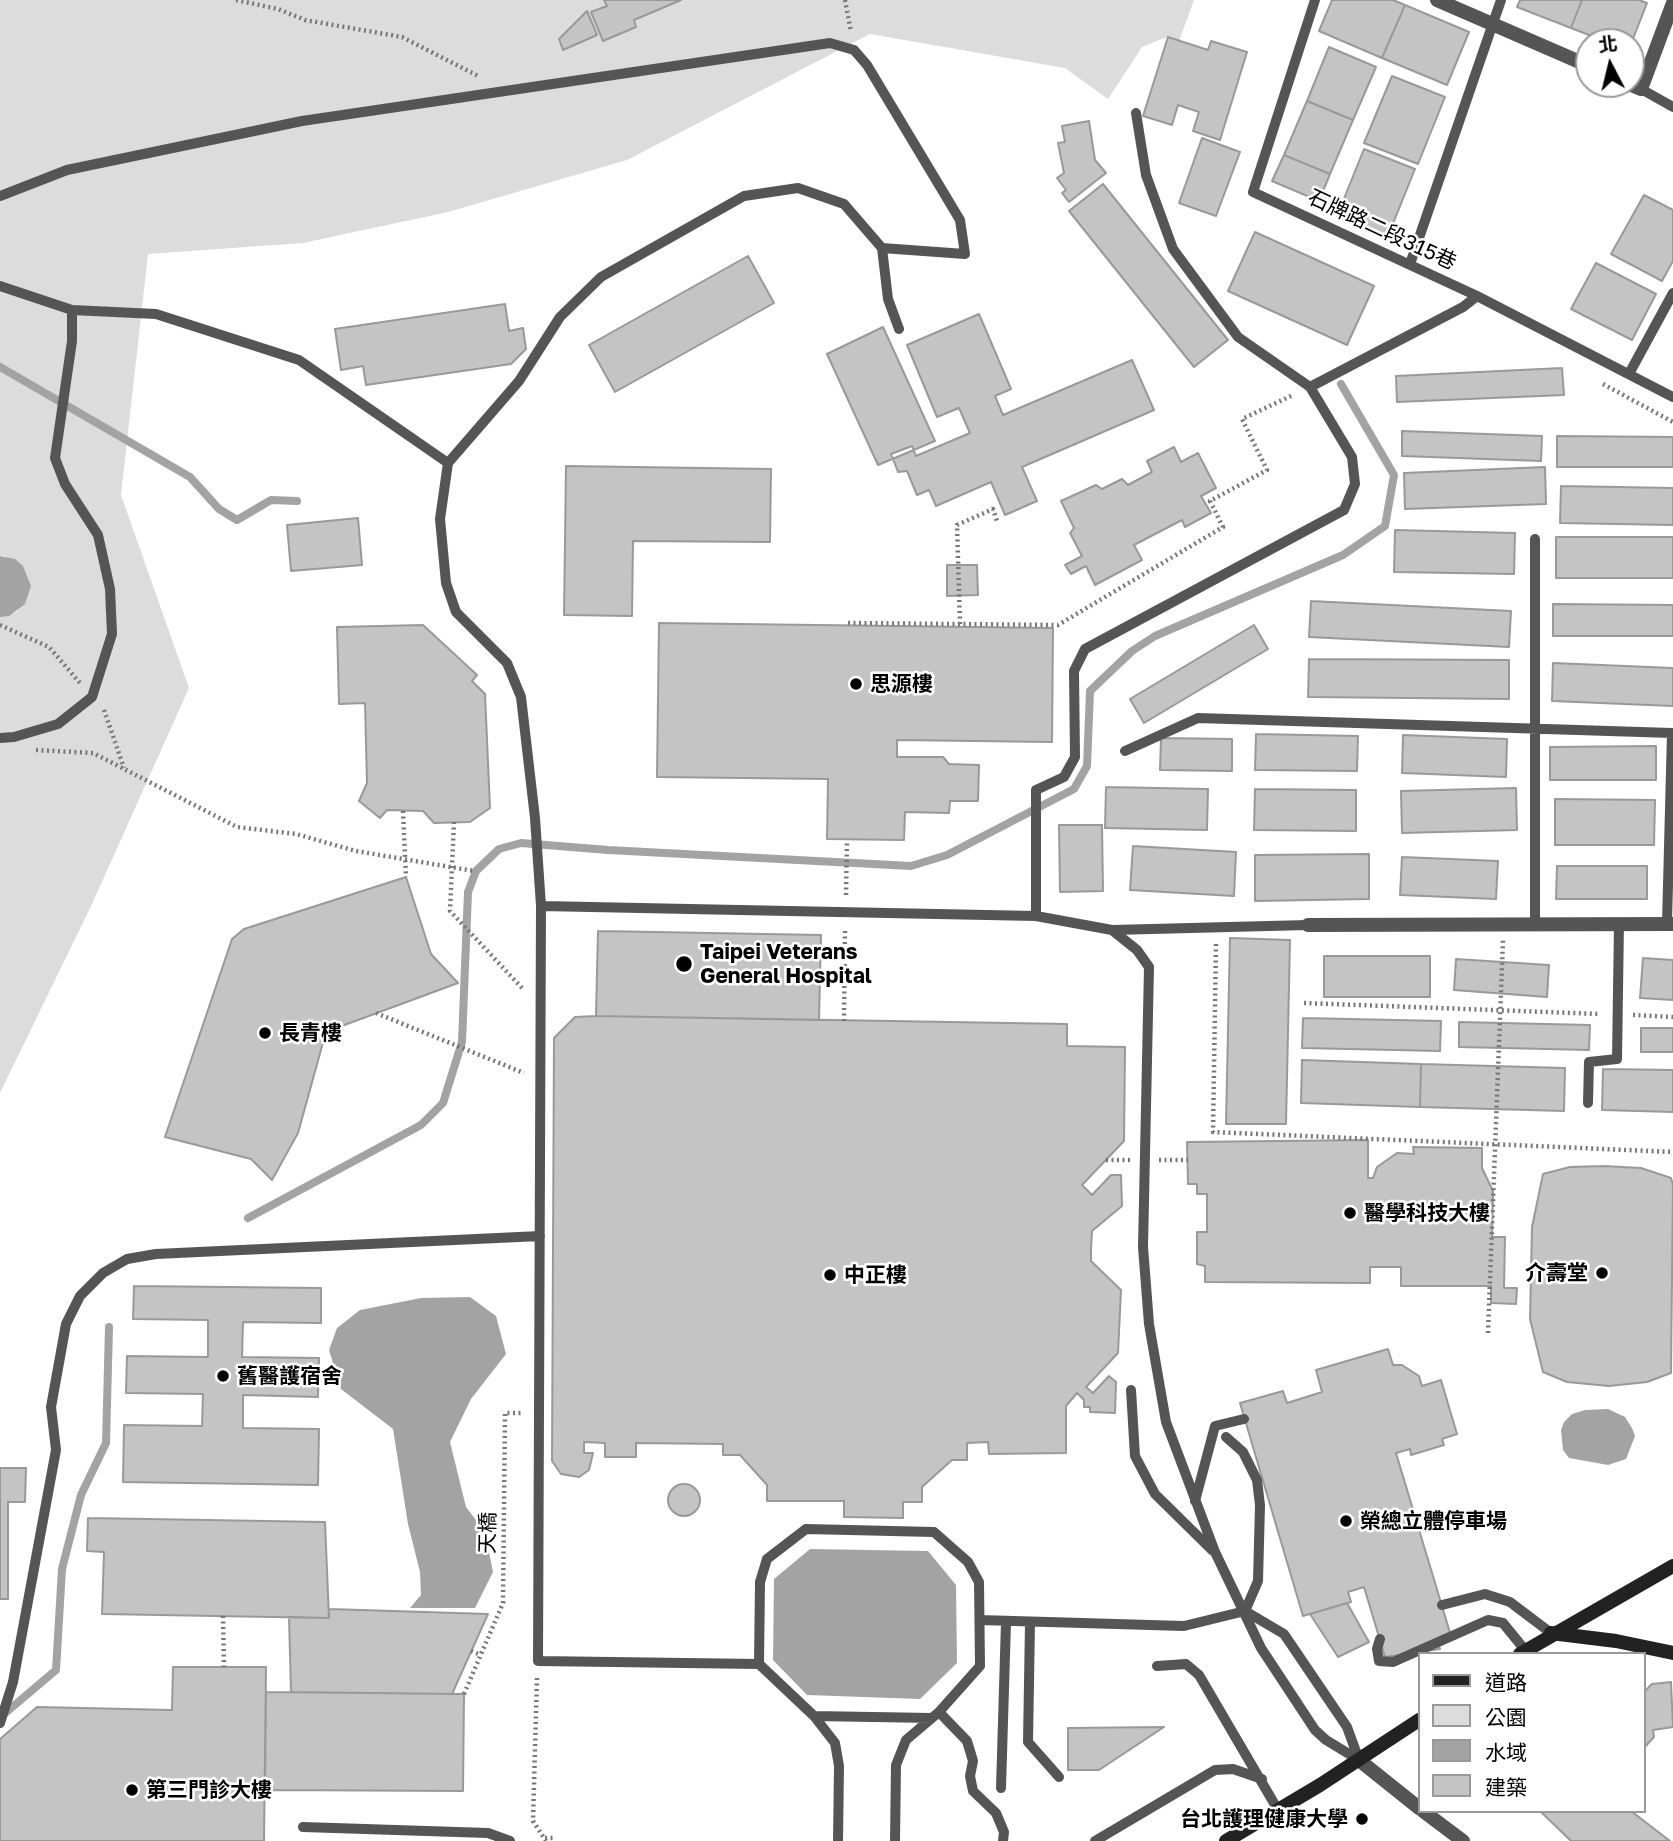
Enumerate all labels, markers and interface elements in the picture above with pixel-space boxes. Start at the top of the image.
north arrow [1575,28,1645,98]
text: 北 [1597,31,1618,56]
street label: 石牌路二段315巷 [1304,185,1460,275]
place label: 思源樓 [870,671,933,697]
marker: 思源樓 [848,676,864,692]
place label: Taipei Veterans General Hospital [700,939,872,989]
marker: Taipei Veterans General Hospital [674,954,694,974]
place label: 長青樓 [279,1020,342,1046]
marker: 長青樓 [257,1025,273,1041]
place label: 醫學科技大樓 [1364,1200,1490,1226]
marker: 醫學科技大樓 [1342,1205,1358,1221]
place label: 介壽堂 [1525,1260,1588,1286]
place label: 中正樓 [844,1262,907,1288]
marker: 介壽堂 [1594,1265,1610,1281]
marker: 中正樓 [822,1267,838,1283]
place label: 舊醫護宿舍 [237,1363,342,1389]
marker: 舊醫護宿舍 [215,1368,231,1384]
place label: 榮總立體停車場 [1360,1508,1507,1534]
street label: 天橋 [475,1512,501,1554]
marker: 榮總立體停車場 [1338,1513,1354,1529]
legend [1418,1652,1645,1813]
text: 道路 [1485,1669,1527,1695]
text: 公園 [1485,1704,1527,1730]
text: 水域 [1485,1739,1527,1765]
text: 建築 [1485,1774,1527,1800]
place label: 第三門診大樓 [146,1777,272,1803]
marker: 第三門診大樓 [124,1782,140,1798]
place label: 台北護理健康大學 [1180,1806,1348,1832]
marker: 台北護理健康大學 [1354,1811,1370,1827]

